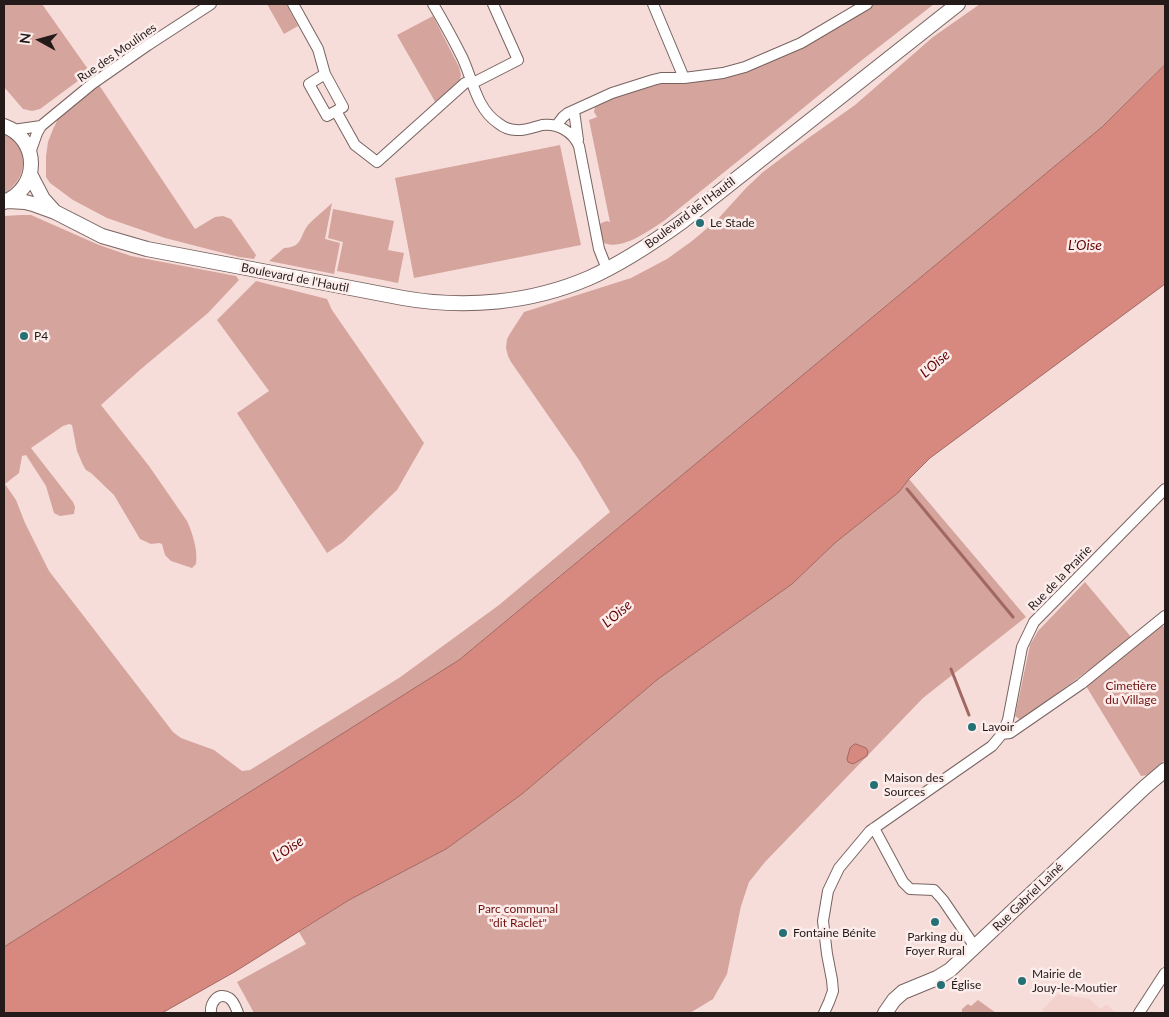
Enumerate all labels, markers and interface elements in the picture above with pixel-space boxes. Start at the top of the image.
north arrow [15,15,65,65]
street label: Rue des Moulines [75,20,159,86]
text: N [16,32,34,45]
street label: Boulevard de l'Hautil [642,174,738,252]
place label: Le Stade [710,216,755,230]
marker: Le Stade [694,217,706,229]
water label: L’Oise [1068,237,1102,253]
street label: Boulevard de l'Hautil [240,260,350,296]
place label: P4 [34,329,48,343]
marker: P4 [18,330,30,342]
water label: L'Oise [917,347,953,381]
street label: Rue de la Prairie [1025,542,1095,614]
water label: L'Oise [599,597,635,631]
park label: Cimetière du Village [1105,679,1157,707]
place label: Lavoir [982,720,1014,734]
marker: Lavoir [966,721,978,733]
place label: Maison des Sources [884,771,944,799]
marker: Maison des Sources [868,779,880,791]
water label: L'Oise [269,833,307,865]
street label: Rue Gabriel Lainé [990,860,1066,934]
park label: Parc communal "dit Raclet" [478,902,558,930]
marker: Parking du Foyer Rural [929,916,941,928]
place label: Fontaine Bénite [793,926,876,940]
marker: Fontaine Bénite [777,927,789,939]
place label: Parking du Foyer Rural [905,930,965,958]
place label: Mairie de Jouy-le-Moutier [1032,967,1117,995]
marker: Mairie de Jouy-le-Moutier [1016,975,1028,987]
place label: Église [951,978,981,992]
marker: Église [935,979,947,991]

